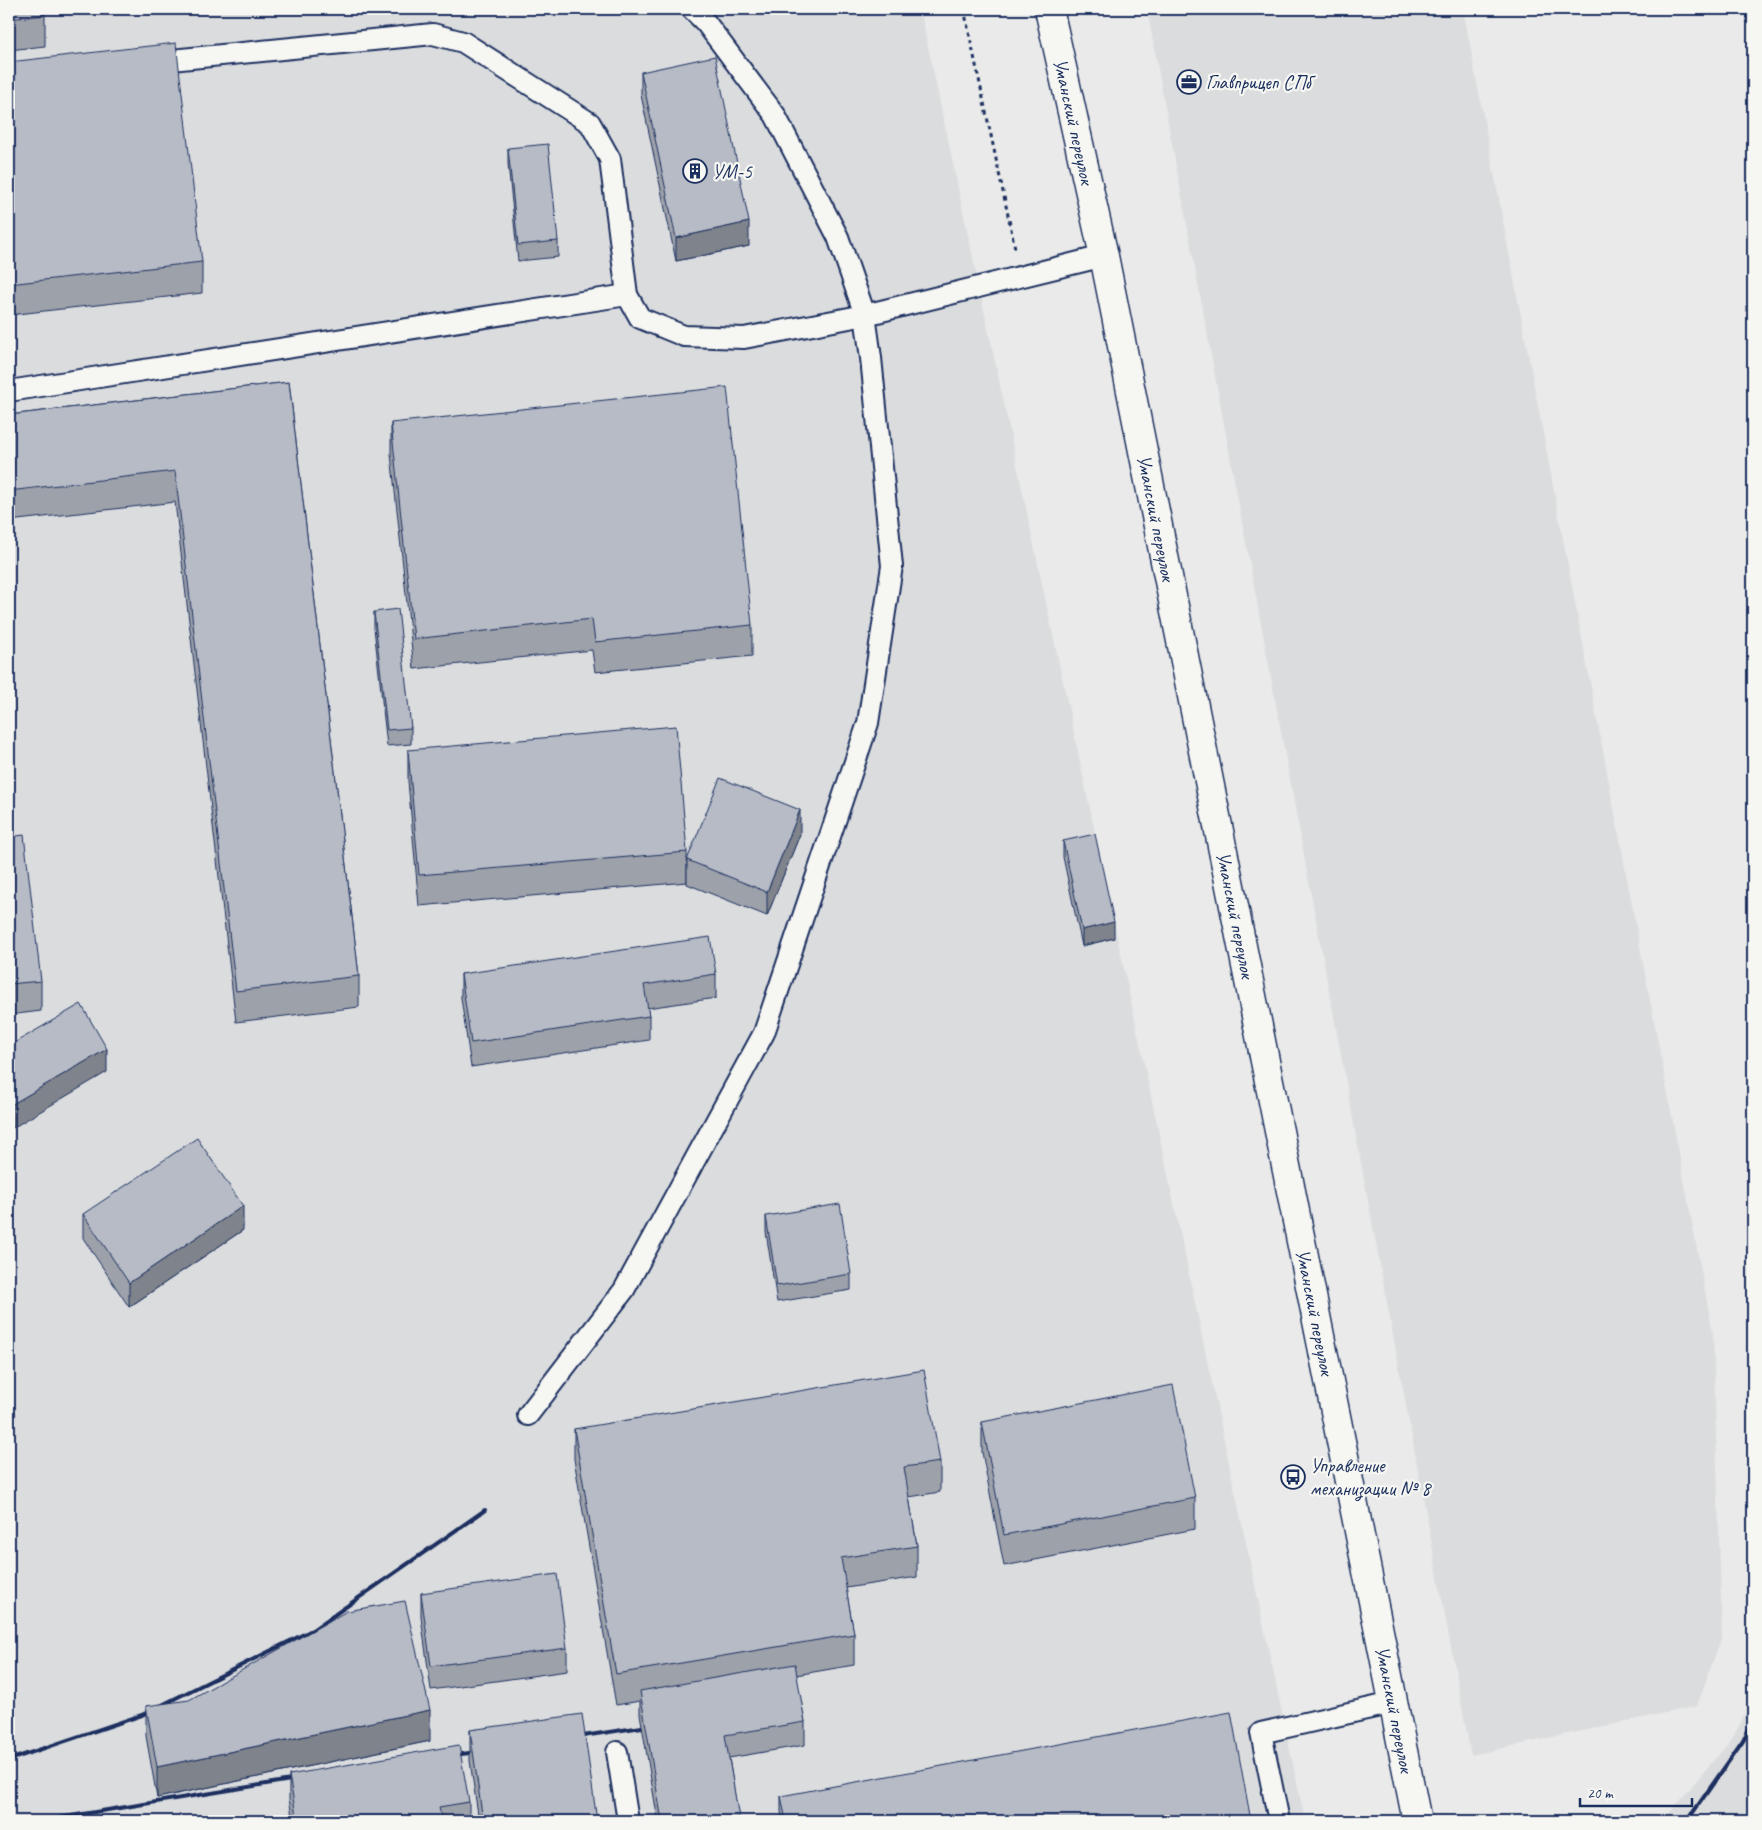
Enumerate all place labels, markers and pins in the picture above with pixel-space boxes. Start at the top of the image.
office icon: Главприцеп СПб [1176,69,1202,95]
place label: Главприцеп СПб [1206,70,1316,95]
building icon: УМ-5 [682,158,708,184]
place label: УМ-5 [712,159,753,184]
place label: Управление механизации № 8 [1310,1453,1432,1502]
bus stop icon: Управление механизации № 8 [1280,1464,1306,1490]

